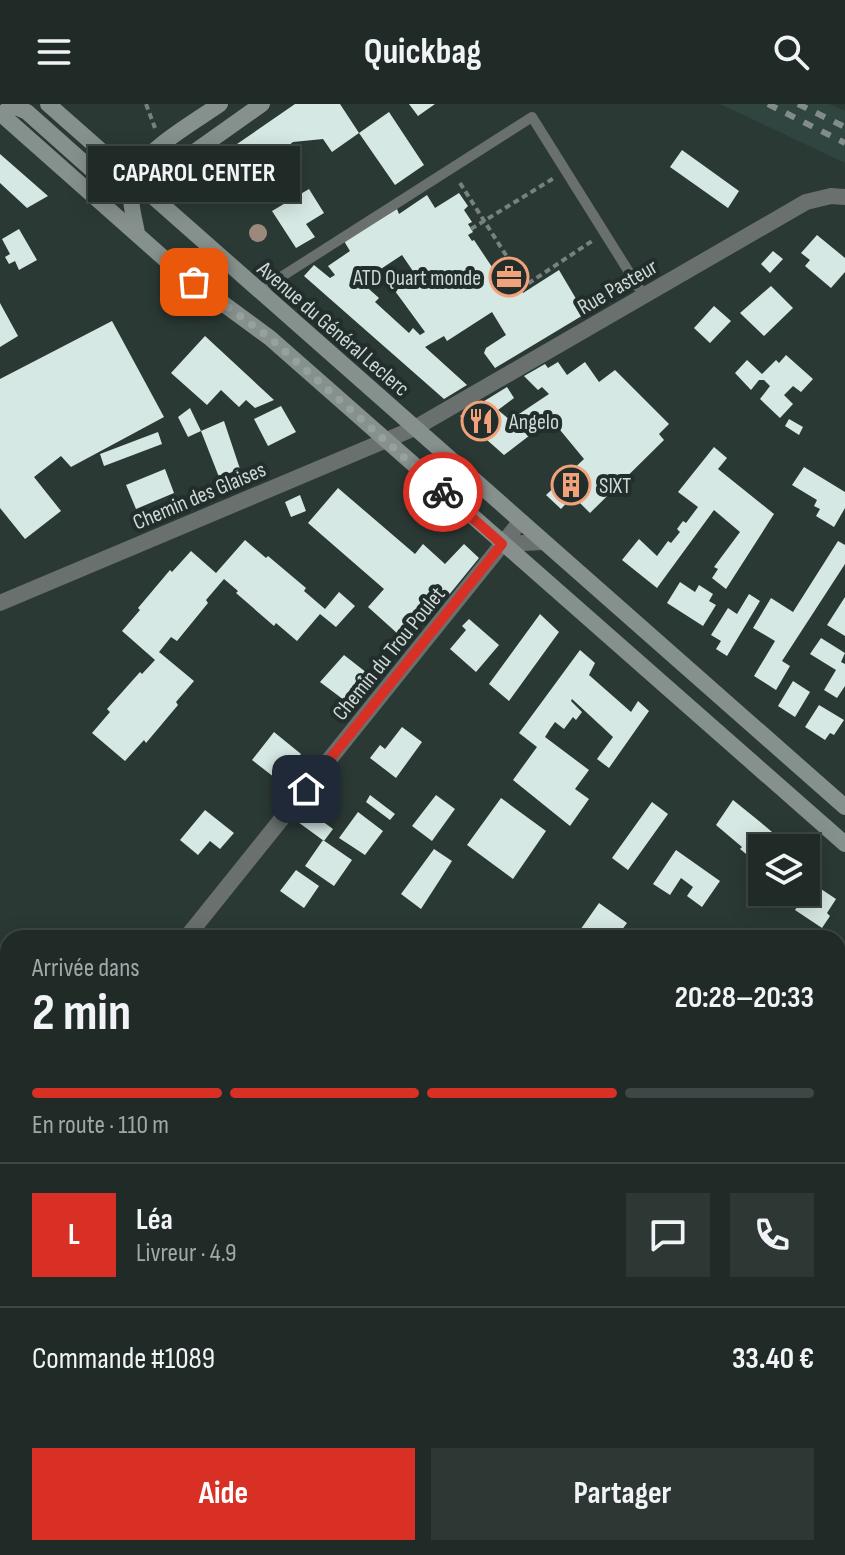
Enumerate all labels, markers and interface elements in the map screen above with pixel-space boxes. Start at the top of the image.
icon: menu [32,30,76,74]
icon: search [769,30,813,74]
text: Quickbag [364,31,481,74]
callout: CAPAROL CENTER [88,146,300,202]
text: CAPAROL CENTER [113,158,276,189]
pin [160,248,228,316]
street label: Rue Pasteur [573,254,663,321]
street label: Avenue du Général Leclerc [251,255,415,402]
office icon: ATD Quart monde [488,256,530,298]
icon: bag [172,260,216,304]
place label: ATD Quart monde [352,265,481,292]
restaurant icon: Angelo [460,400,502,442]
place label: Angelo [508,409,559,436]
courier [403,452,483,532]
street label: Chemin des Glaises [129,456,270,537]
building icon: SIXT [550,464,592,506]
icon: bike [421,470,465,514]
place label: SIXT [599,473,631,500]
street label: Chemin du Trou Poulet [327,581,452,726]
pin [272,755,340,823]
icon: home [284,767,328,811]
map controls [748,834,820,906]
button: layers [748,834,820,906]
text: Arrivée dans [32,953,140,984]
text: 20:28–20:33 [675,980,814,1016]
text: 2 min [32,982,131,1045]
text: En route · 110 m [32,1110,169,1141]
button: chat [626,1193,710,1277]
button: phone [730,1193,814,1277]
text: Léa [136,1202,173,1238]
text: L [68,1217,80,1253]
text: Livreur · 4.9 [136,1238,237,1269]
text: Commande #1089 [32,1341,215,1377]
text: 33.40 € [732,1341,814,1377]
button: Aide [32,1448,415,1540]
button: Partager [431,1448,814,1540]

